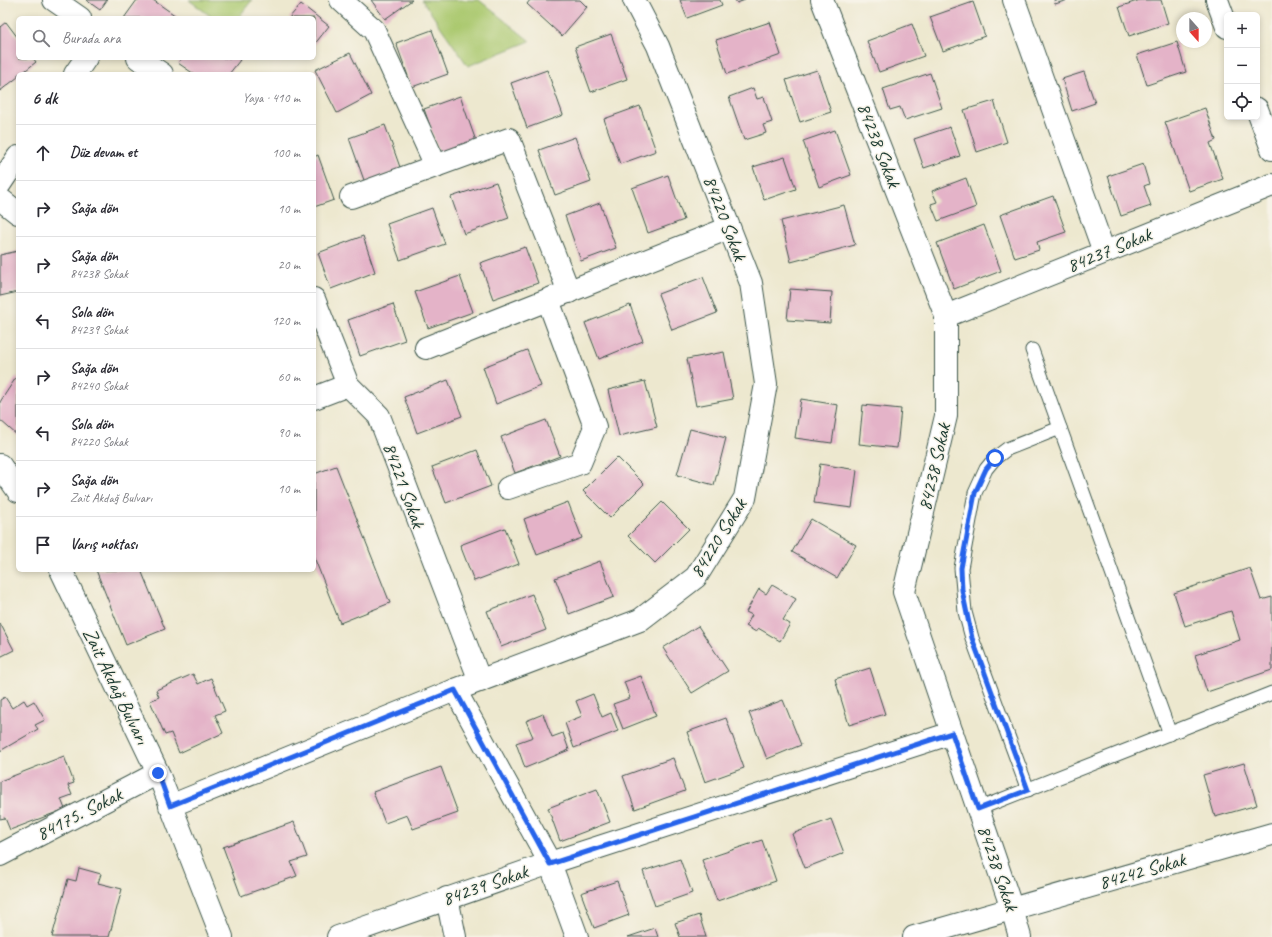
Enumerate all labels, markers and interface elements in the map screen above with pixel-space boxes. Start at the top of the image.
north arrow [1176,12,1212,48]
map controls [1224,12,1260,120]
button: + [1224,12,1260,48]
search box [16,16,316,60]
icon: search [30,27,52,49]
text: Burada ara [62,29,120,48]
button: − [1224,48,1260,84]
button: locate [1224,84,1260,120]
text: 6 dk [32,88,57,109]
text: Yaya · 410 m [243,90,300,106]
street label: 84238 Sokak [851,99,907,193]
icon: ahead [32,142,54,164]
text: Düz devam et [70,143,137,162]
text: 100 m [272,145,300,161]
street label: 84220 Sokak [697,172,753,266]
icon: right [32,198,54,220]
text: Sağa dön [70,199,118,218]
text: 10 m [278,201,300,217]
street label: 84237 Sokak [1063,221,1157,278]
text: Sağa dön [70,247,118,266]
icon: right [32,254,54,276]
text: 20 m [278,257,300,273]
text: 84238 Sokak [70,266,128,282]
text: Sola dön [70,303,113,322]
icon: left [32,310,54,332]
text: 120 m [272,313,300,329]
text: 84239 Sokak [70,322,128,338]
text: Sağa dön [70,359,118,378]
icon: right [32,366,54,388]
text: 60 m [278,369,300,385]
text: 84240 Sokak [70,378,128,394]
text: Sola dön [70,415,113,434]
street label: 84238 Sokak [912,419,957,513]
icon: left [32,422,54,444]
text: 90 m [278,425,300,441]
text: 84220 Sokak [70,434,128,450]
street label: 84221 Sokak [377,439,432,533]
route start [986,449,1004,467]
text: Sağa dön [70,471,118,490]
icon: right [32,478,54,500]
text: 10 m [278,481,300,497]
text: Zait Akdağ Bulvarı [70,490,152,506]
street label: 84220 Sokak [684,492,753,582]
icon: arrive [32,534,54,556]
text: Varış noktası [70,535,137,554]
street label: Zait Akdağ Bulvarı [77,624,155,749]
route end [149,764,167,782]
street label: 84175. Sokak [32,781,128,846]
street label: 84238 Sokak [972,822,1025,916]
street label: 84242 Sokak [1096,846,1190,895]
street label: 84239 Sokak [439,858,533,911]

